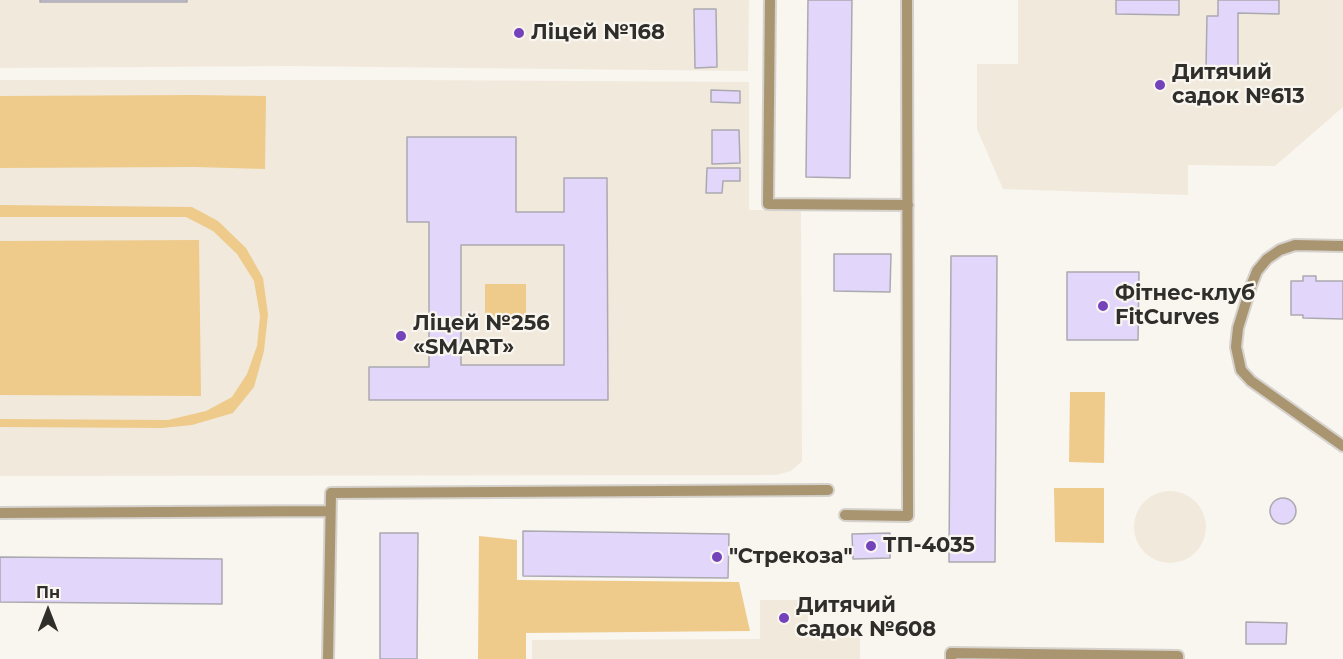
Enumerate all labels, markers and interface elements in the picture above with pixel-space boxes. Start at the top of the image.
place label: Ліцей №168 [531,20,665,46]
marker: Ліцей №168 [512,26,526,40]
place label: Дитячий садок №613 [1172,60,1305,110]
marker: Дитячий садок №613 [1153,78,1167,92]
place label: Фітнес-клуб FitCurves [1115,281,1255,331]
marker: Фітнес-клуб FitCurves [1096,299,1110,313]
place label: Ліцей №256 «SMART» [413,311,550,361]
marker: Ліцей №256 «SMART» [394,329,408,343]
place label: ТП-4035 [883,533,975,559]
marker: ТП-4035 [864,539,878,553]
place label: "Стрекоза" [729,544,853,570]
marker: "Стрекоза" [710,550,724,564]
north arrow [18,581,78,641]
text: Пн [36,583,60,602]
place label: Дитячий садок №608 [796,593,936,643]
marker: Дитячий садок №608 [777,611,791,625]

